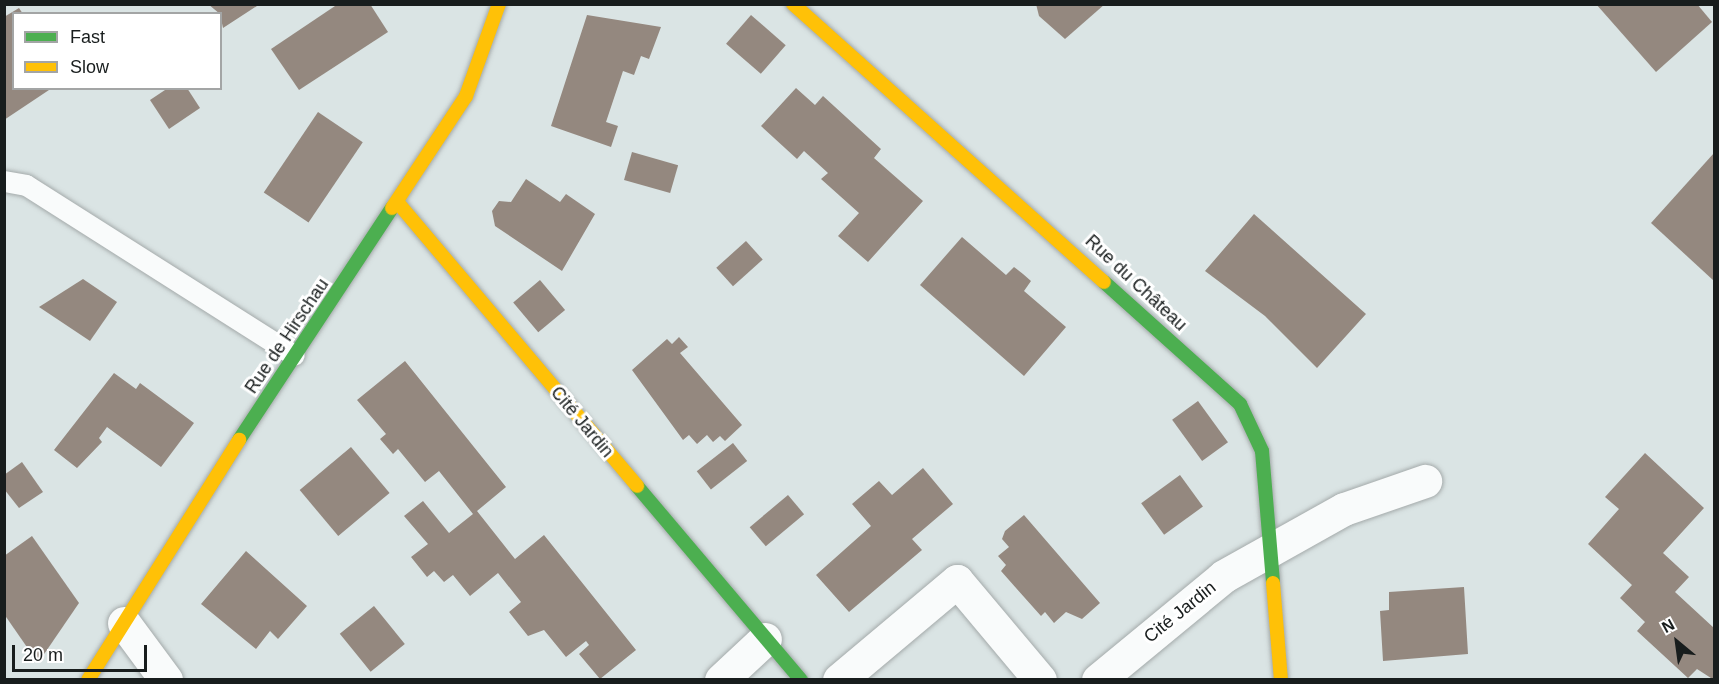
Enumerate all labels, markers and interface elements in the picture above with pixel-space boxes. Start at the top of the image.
legend [12,12,222,90]
text: Fast [70,27,105,47]
text: Slow [70,57,109,77]
street label: Rue du Château [1081,230,1191,336]
street label: Rue de Hirschau [241,274,333,398]
street label: Cité Jardin [546,382,618,462]
street label: Cité Jardin [1140,577,1220,647]
north arrow [1647,612,1707,672]
text: N [1659,616,1677,636]
scale bar [15,633,150,671]
text: 20 m [23,645,63,665]

